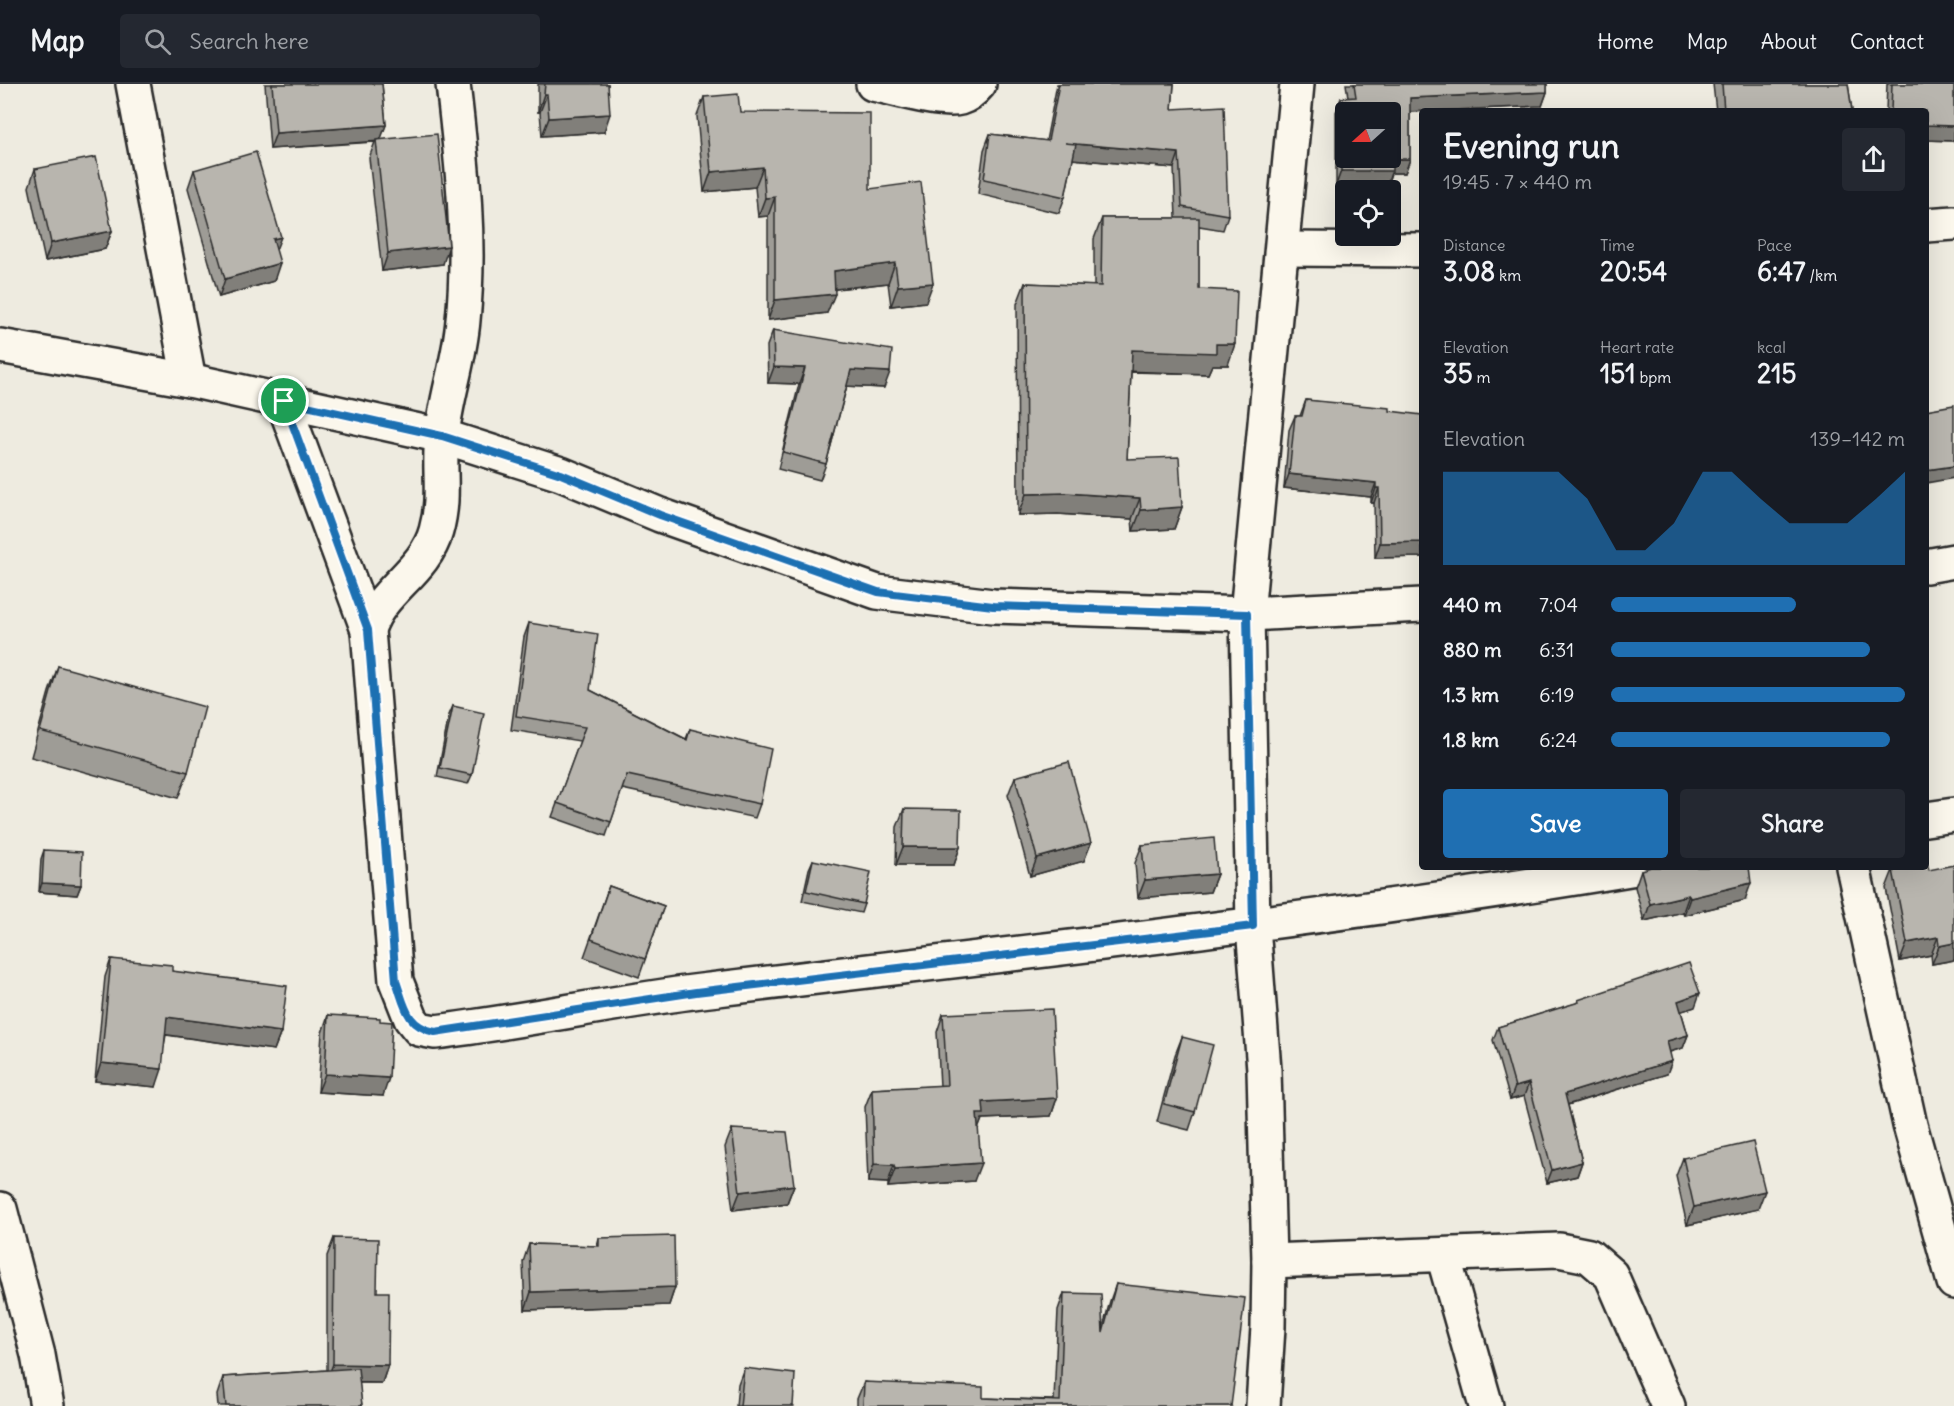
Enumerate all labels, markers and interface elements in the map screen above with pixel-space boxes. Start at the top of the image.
search box [120,14,540,68]
text: Map [30,23,84,59]
icon: search [141,25,174,58]
text: Search here [189,27,309,55]
text: Home [1597,28,1654,55]
text: Map [1687,28,1728,55]
text: About [1761,28,1817,55]
text: Contact [1850,28,1924,55]
north arrow [1335,102,1401,168]
map controls [1335,102,1401,246]
text: Evening run [1443,125,1619,167]
button: share [1842,128,1905,191]
text: 19:45 · 7 × 440 m [1443,169,1592,194]
button: locate [1335,180,1401,246]
text: Distance [1443,235,1505,255]
text: Time [1600,235,1635,255]
text: Pace [1757,235,1792,255]
text: 3.08 [1443,255,1495,288]
text: 20:54 [1600,255,1667,288]
text: 6:47 [1757,255,1805,288]
text: km [1495,265,1521,285]
text: /km [1805,265,1837,285]
text: Elevation [1443,337,1509,357]
text: Heart rate [1600,337,1674,357]
text: kcal [1757,337,1786,357]
text: 35 [1443,357,1473,390]
text: 151 [1600,357,1636,390]
text: 215 [1757,357,1797,390]
text: m [1473,367,1491,387]
text: bpm [1636,367,1671,387]
pin [258,375,309,426]
icon: arrive [267,384,300,417]
text: Elevation [1443,426,1525,451]
text: 139–142 m [1810,426,1905,451]
text: 440 m [1443,592,1502,617]
text: 7:04 [1539,592,1578,617]
text: 880 m [1443,637,1502,662]
text: 6:31 [1539,637,1574,662]
text: 1.3 km [1443,682,1499,707]
text: 6:19 [1539,682,1575,707]
text: 1.8 km [1443,727,1499,752]
text: 6:24 [1539,727,1577,752]
button: Save [1443,789,1668,858]
button: Share [1680,789,1905,858]

